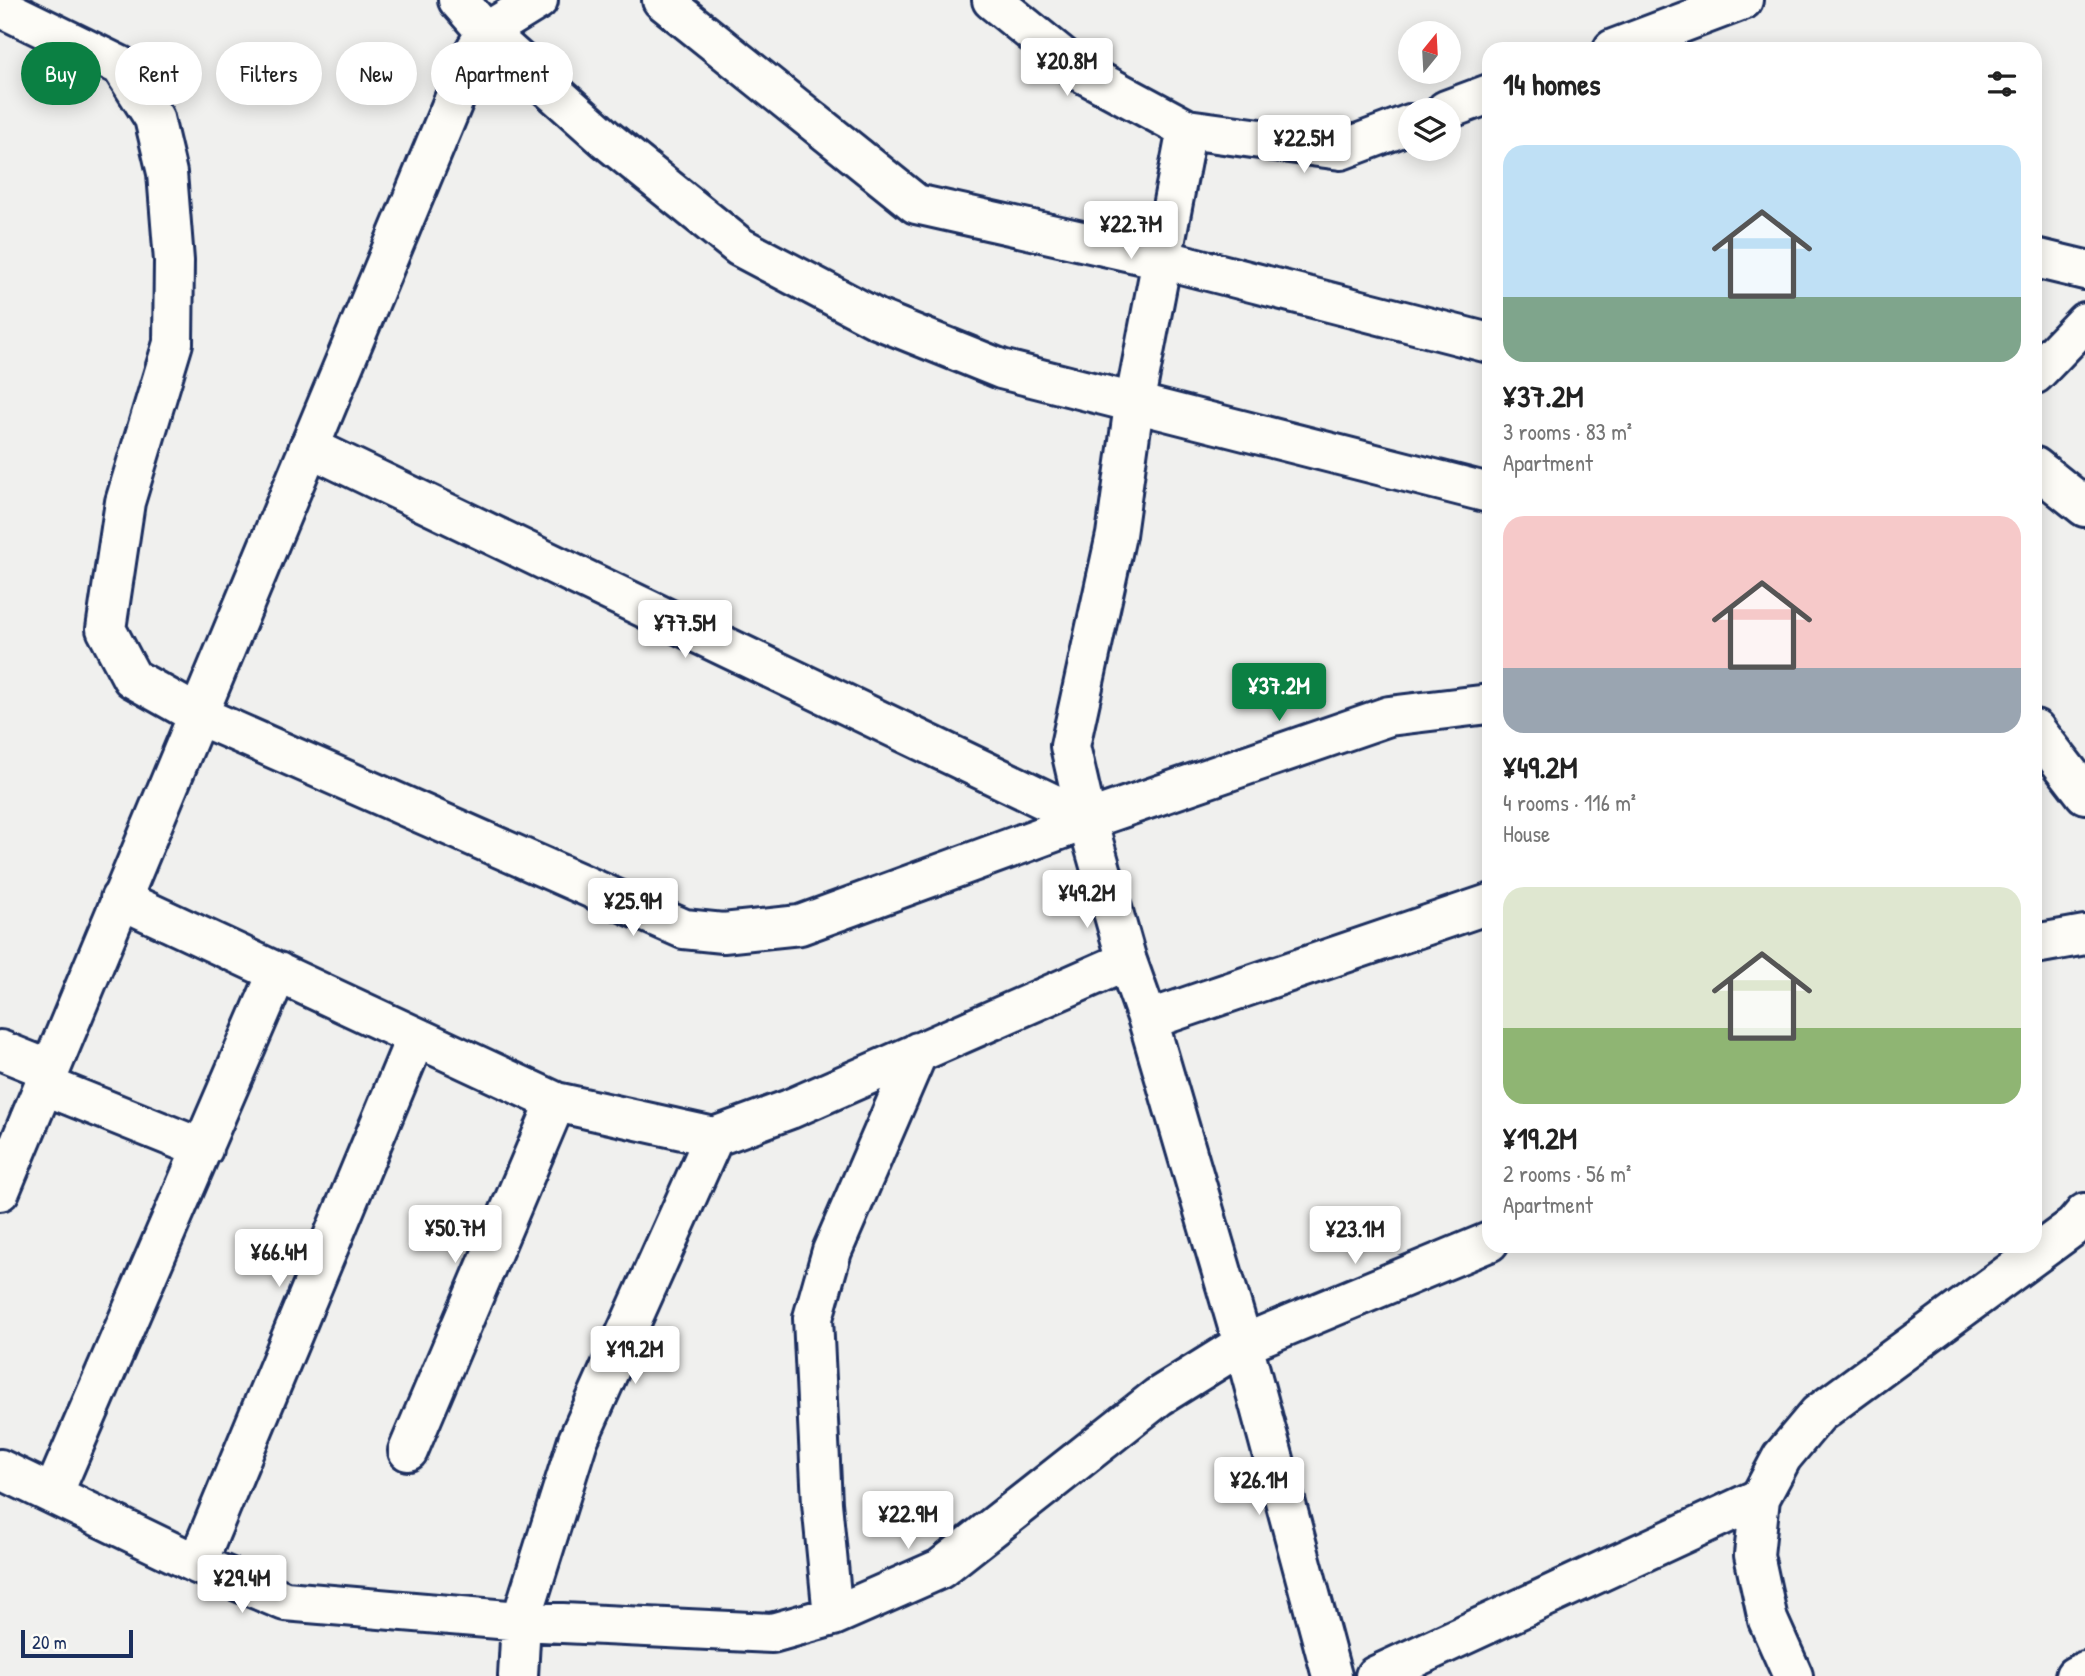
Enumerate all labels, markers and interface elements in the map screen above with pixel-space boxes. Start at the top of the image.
north arrow [1398,21,1461,84]
map controls [1398,21,1461,161]
pin: ¥20.8M [1010,38,1124,98]
chip: Buy [21,42,101,105]
chip: Rent [115,42,202,105]
chip: Filters [216,42,322,105]
chip: New [336,42,417,105]
chip: Apartment [431,42,573,105]
text: ¥20.8M [1037,45,1097,76]
text: 14 homes [1503,64,1601,104]
icon: filters [1983,65,2021,103]
button: layers [1398,98,1461,161]
pin: ¥22.5M [1247,116,1361,175]
text: ¥22.5M [1274,122,1334,153]
icon: home [1699,191,1825,317]
pin: ¥22.7M [1074,202,1188,261]
text: ¥22.7M [1100,208,1162,239]
text: ¥37.2M [1503,376,1584,416]
text: 3 rooms · 83 m² [1503,416,1632,447]
text: Apartment [1503,447,1593,478]
icon: home [1699,562,1825,688]
pin: ¥77.5M [628,600,742,660]
text: ¥77.5M [654,607,716,638]
pin: ¥37.2M [1222,664,1336,723]
text: ¥37.2M [1248,670,1310,701]
text: ¥49.2M [1503,747,1578,787]
text: 4 rooms · 116 m² [1503,787,1636,818]
text: House [1503,818,1550,849]
pin: ¥49.2M [1030,870,1144,930]
text: ¥49.2M [1058,877,1116,908]
pin: ¥25.9M [576,878,690,938]
text: ¥25.9M [604,885,662,916]
icon: home [1699,933,1825,1059]
text: ¥19.2M [1503,1118,1577,1158]
text: 2 rooms · 56 m² [1503,1158,1631,1189]
text: Apartment [1503,1189,1593,1220]
pin: ¥50.7M [398,1206,512,1265]
pin: ¥23.1M [1298,1206,1412,1266]
text: ¥50.7M [425,1212,485,1243]
text: ¥23.1M [1326,1213,1384,1244]
pin: ¥66.4M [222,1230,336,1289]
text: ¥66.4M [251,1236,307,1267]
pin: ¥19.2M [578,1326,692,1386]
text: ¥19.2M [607,1333,663,1364]
pin: ¥26.1M [1202,1458,1316,1517]
text: ¥26.1M [1230,1464,1288,1495]
pin: ¥22.9M [851,1492,965,1551]
text: ¥22.9M [878,1498,938,1529]
pin: ¥29.4M [185,1556,299,1615]
text: ¥29.4M [213,1562,271,1593]
scale bar [21,1627,133,1659]
text: 20 m [32,1629,67,1655]

